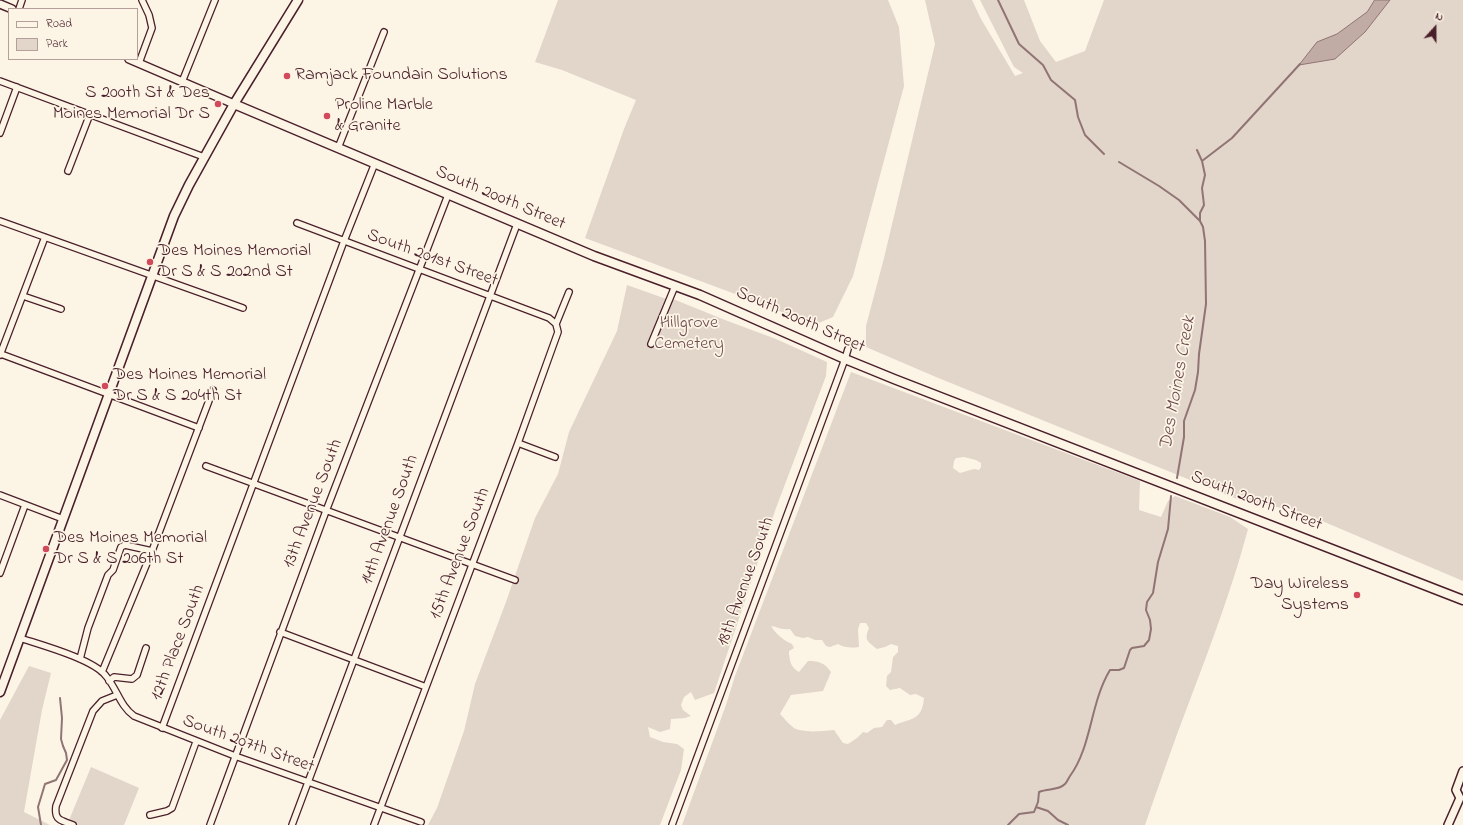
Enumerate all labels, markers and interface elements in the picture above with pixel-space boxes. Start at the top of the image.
legend [8,8,138,60]
north arrow [1415,8,1455,48]
text: N [1433,8,1446,26]
text: Road [46,15,72,33]
text: Park [46,35,68,53]
place label: Ramjack Foundain Solutions [295,65,508,87]
marker: Ramjack Foundain Solutions [282,71,292,81]
place label: S 200th St & Des Moines Memorial Dr S [53,83,210,126]
place label: Proline Marble & Granite [335,95,433,138]
marker: S 200th St & Des Moines Memorial Dr S [213,99,223,109]
marker: Proline Marble & Granite [322,111,332,121]
street label: South 200th Street [432,162,568,236]
street label: South 201st Street [364,225,500,293]
place label: Des Moines Memorial Dr S & S 202nd St [158,241,311,284]
marker: Des Moines Memorial Dr S & S 202nd St [145,257,155,267]
street label: South 200th Street [732,283,868,359]
park label: Hillgrove Cemetery [654,313,724,356]
water label: Des Moines Creek [1156,314,1202,452]
place label: Des Moines Memorial Dr S & S 204th St [113,365,266,408]
marker: Des Moines Memorial Dr S & S 204th St [100,381,110,391]
street label: 13th Avenue South [279,436,349,572]
street label: 14th Avenue South [358,452,424,588]
street label: South 200th Street [1187,467,1325,537]
street label: 15th Avenue South [426,485,496,623]
street label: 18th Avenue South [714,515,780,649]
place label: Des Moines Memorial Dr S & S 206th St [54,528,207,570]
marker: Des Moines Memorial Dr S & S 206th St [41,544,51,554]
place label: Day Wireless Systems [1250,574,1349,616]
street label: 12th Place South [147,582,211,704]
marker: Day Wireless Systems [1352,590,1362,600]
street label: South 207th Street [179,711,317,779]

